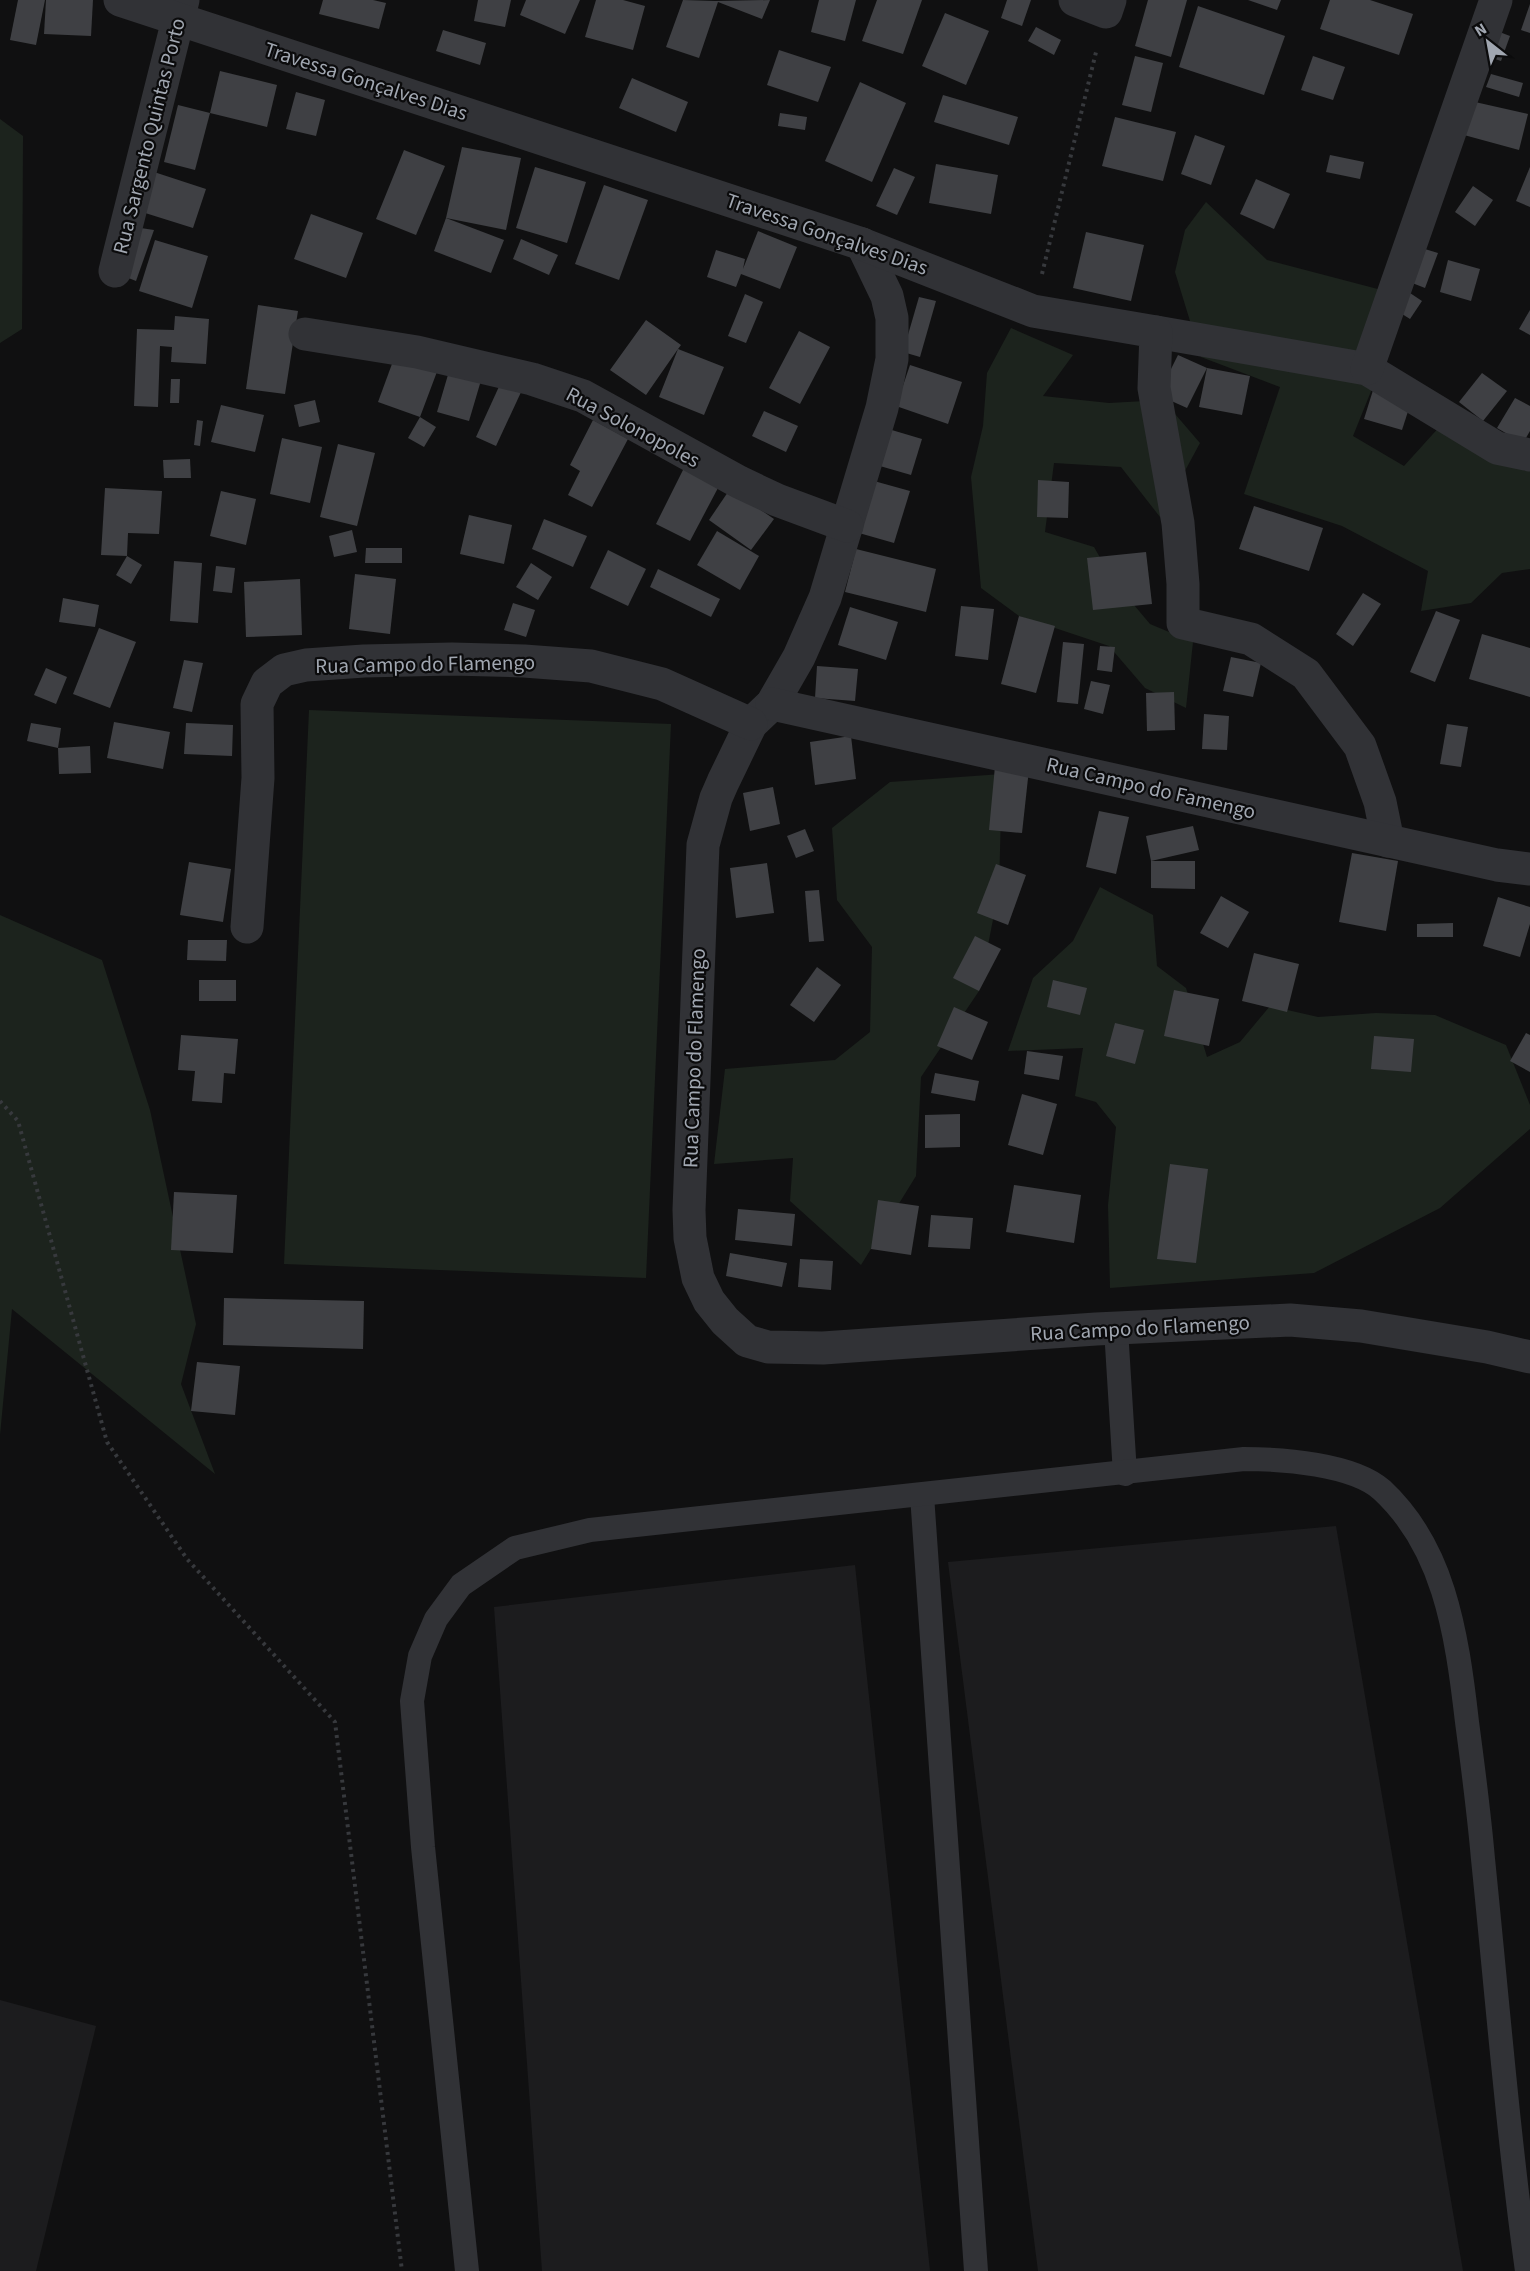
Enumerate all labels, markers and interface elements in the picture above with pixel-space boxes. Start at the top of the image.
north arrow [1458,12,1518,72]
street label: Rua Sargento Quintas Porto [105,15,193,257]
text: N [1471,18,1491,42]
street label: Travessa Gonçalves Dias [261,34,472,128]
street label: Travessa Gonçalves Dias [722,185,932,283]
street label: Rua Solonopoles [561,379,706,475]
street label: Rua Campo do Flamengo [315,647,535,681]
street label: Rua Campo do Famengo [1043,749,1259,827]
street label: Rua Campo do Flamengo [675,948,713,1168]
street label: Rua Campo do Flamengo [1029,1307,1251,1349]

